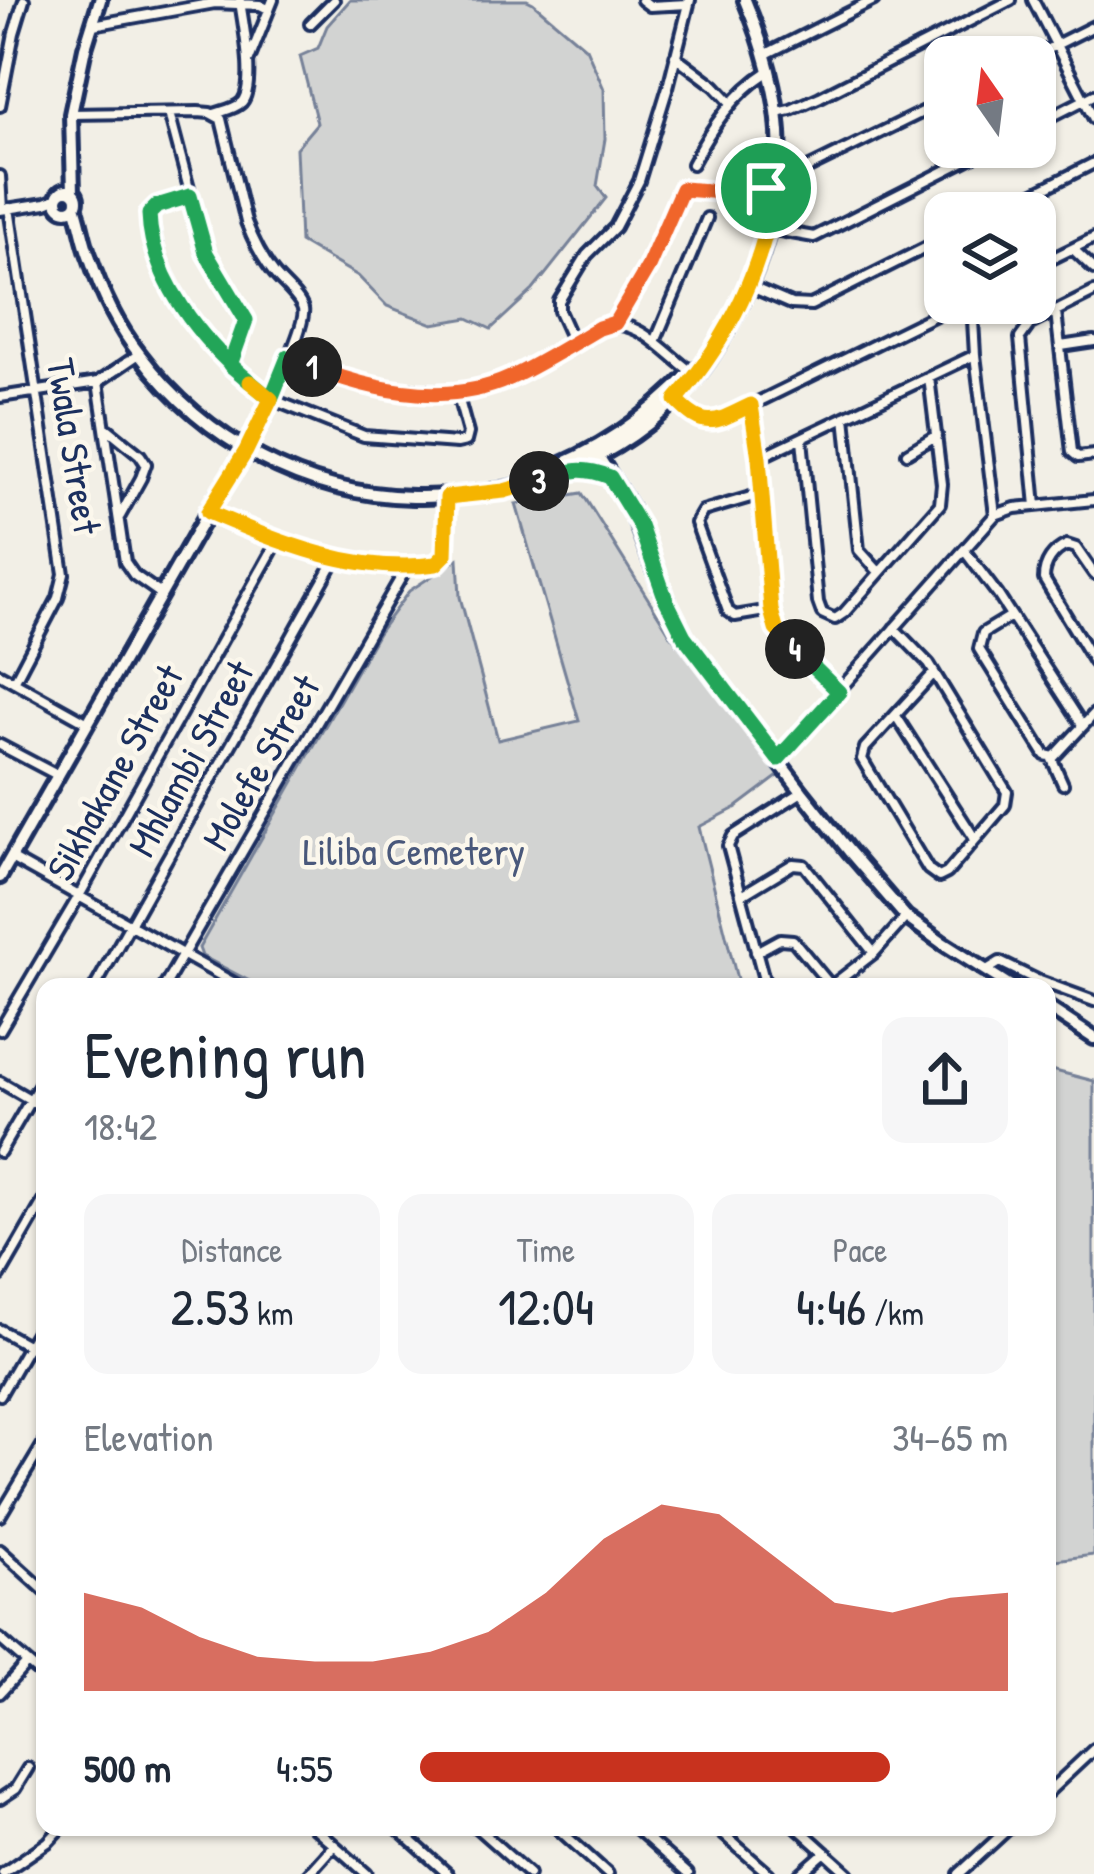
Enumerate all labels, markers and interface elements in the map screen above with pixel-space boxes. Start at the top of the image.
north arrow [924,36,1056,168]
map controls [924,36,1056,324]
pin [715,137,817,239]
icon: arrive [733,155,799,221]
button: layers [924,192,1056,324]
pin: 1 [282,337,342,397]
text: 1 [306,345,318,389]
street label: Twala Street [35,354,115,538]
pin: 3 [509,451,569,511]
text: 3 [532,459,546,503]
pin: 4 [765,619,825,679]
text: 4 [789,627,801,671]
street label: Mhlambi Street [114,650,266,865]
street label: Sikhakane Street [33,654,195,889]
street label: Molefe Street [189,664,332,859]
park label: Liliba Cemetery [303,824,525,877]
text: Evening run [84,1009,366,1099]
button: share [882,1017,1008,1143]
text: 18:42 [84,1099,157,1152]
text: Distance [182,1228,282,1272]
text: Time [517,1228,575,1272]
text: Pace [833,1228,887,1272]
text: 2.53 [171,1272,250,1341]
text: 12:04 [498,1272,594,1341]
text: 4:46 [796,1272,866,1341]
text: km [250,1291,293,1335]
text: /km [866,1291,924,1335]
text: Elevation [84,1410,214,1463]
text: 34–65 m [892,1410,1008,1463]
text: 500 m [84,1741,171,1794]
text: 4:55 [276,1741,333,1794]

